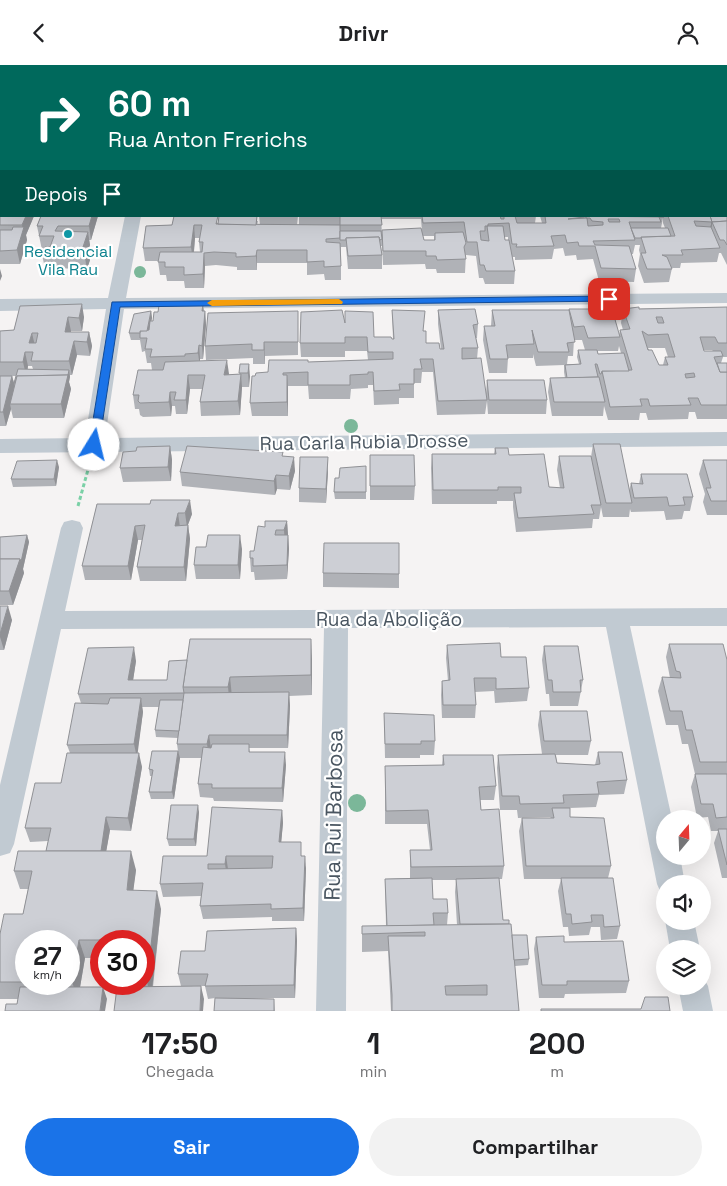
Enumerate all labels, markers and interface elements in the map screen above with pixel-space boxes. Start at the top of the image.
icon: back [25,19,53,47]
text: Drivr [339,19,388,47]
icon: person [674,19,702,47]
text: 60 m [108,82,191,126]
icon: right [25,85,90,150]
text: Rua Anton Frerichs [108,125,308,153]
icon: arrive [98,180,126,208]
text: Depois [25,182,88,207]
marker: Residencial Vila Rau [62,228,74,240]
place label: Residencial Vila Rau [24,241,112,280]
pin [588,278,630,320]
icon: arrive [595,285,623,313]
position arrow [67,418,119,470]
street label: Rua Carla Rubia Drosse [259,428,469,456]
street label: Rua da Abolição [316,607,462,632]
street label: Rua Rui Barbosa [318,729,348,901]
north arrow [656,810,711,865]
map controls [656,810,711,995]
button: sound [656,875,711,930]
speed limit sign: 30 [90,930,155,995]
text: 27 [33,940,62,972]
button: layers [656,940,711,995]
text: km/h [33,967,62,983]
text: 17:50 [142,1024,218,1063]
text: 1 [367,1024,380,1063]
text: 200 [529,1024,585,1063]
text: Chegada [146,1061,214,1082]
text: min [360,1061,387,1082]
text: m [550,1061,564,1082]
button: Sair [25,1118,359,1176]
button: Compartilhar [369,1118,702,1176]

